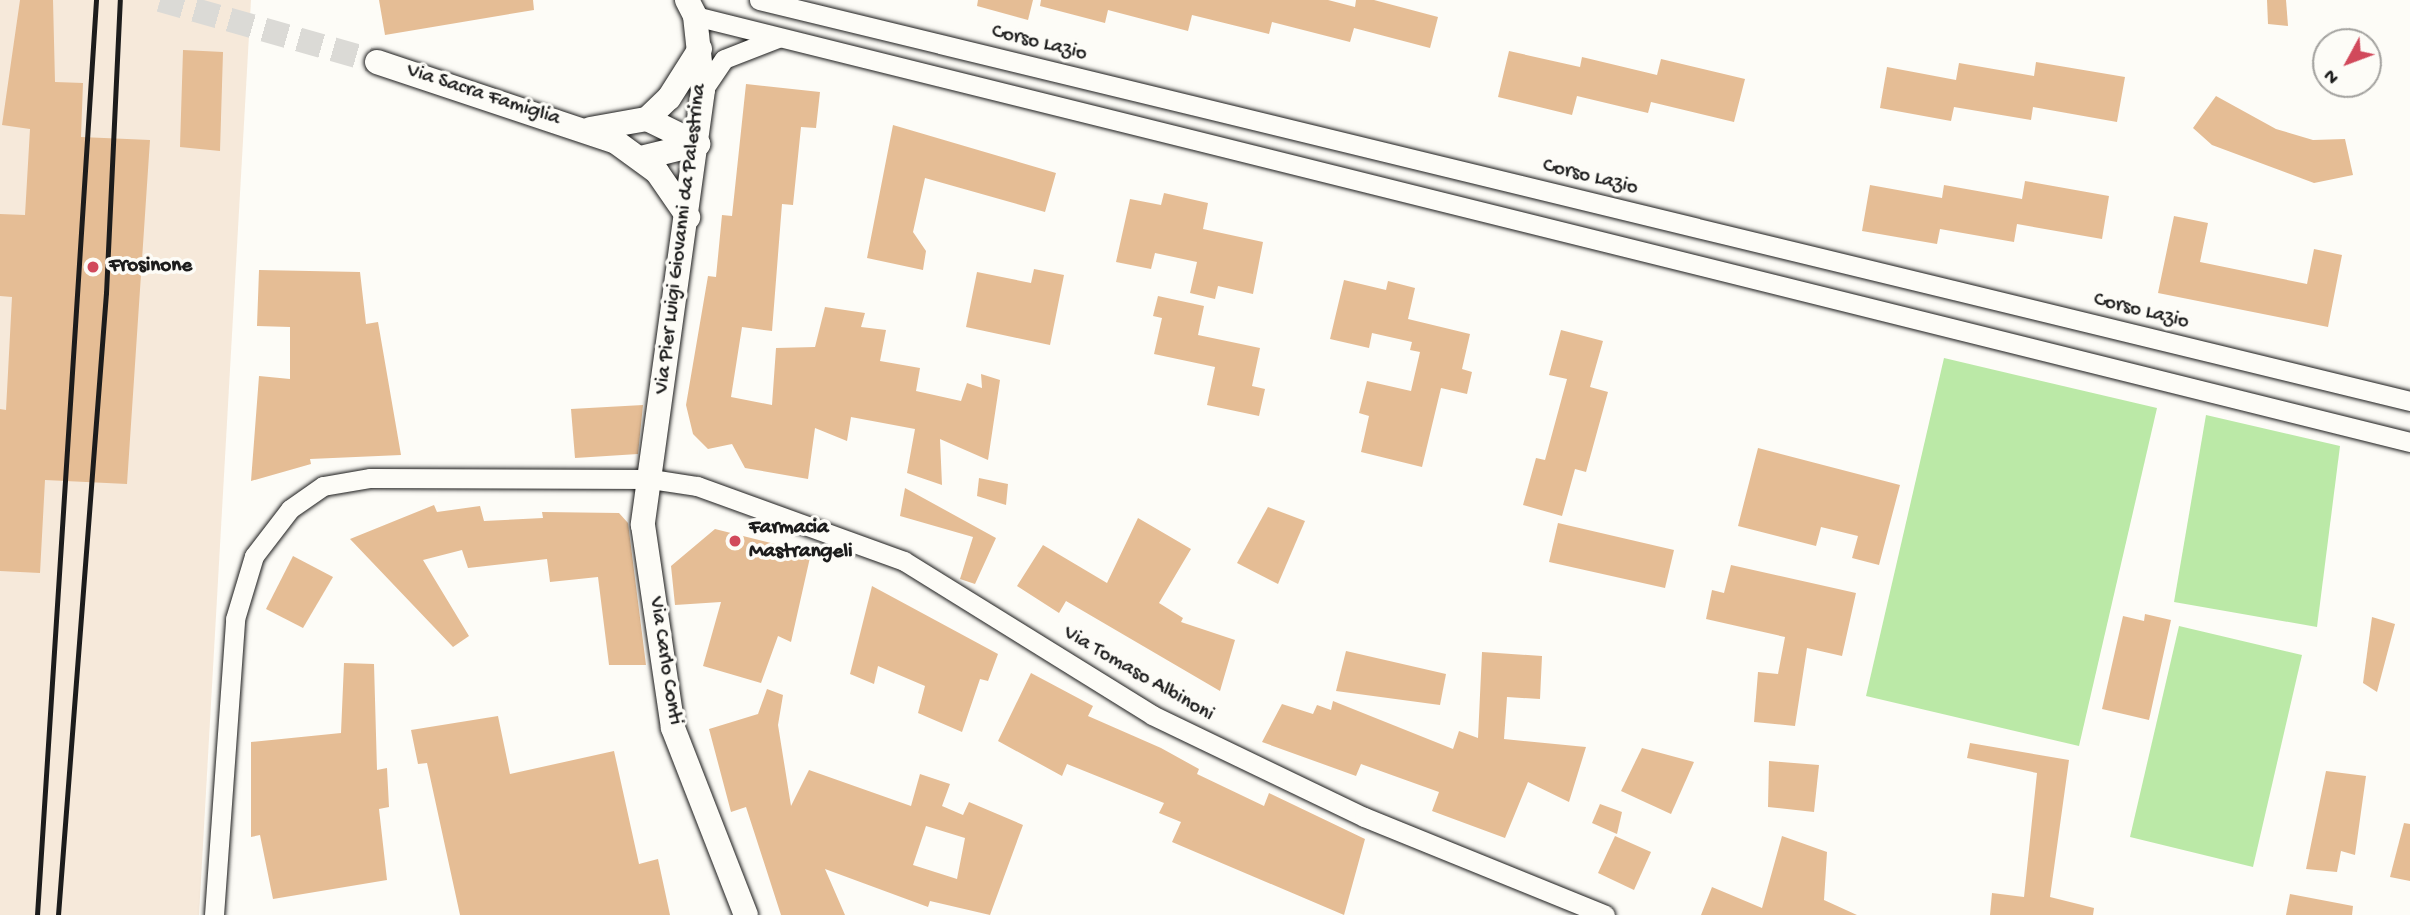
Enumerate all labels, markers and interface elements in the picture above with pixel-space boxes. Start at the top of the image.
street label: Corso Lazio [989,20,1089,68]
north arrow [2312,28,2382,98]
street label: Via Sacra Famiglia [403,59,563,133]
text: N [2320,64,2345,88]
street label: Via Pier Luigi Giovanni da Palestrina [650,82,714,396]
street label: Corso Lazio [1540,154,1640,202]
place label: Frosinone [109,254,192,280]
marker: Frosinone [83,257,103,277]
street label: Corso Lazio [2091,288,2191,336]
place label: Farmacia Mastrangeli [749,516,853,566]
marker: Farmacia Mastrangeli [727,533,743,549]
street label: Via Carlo Conti [641,595,687,727]
street label: Via Tomaso Albinoni [1058,622,1218,728]

